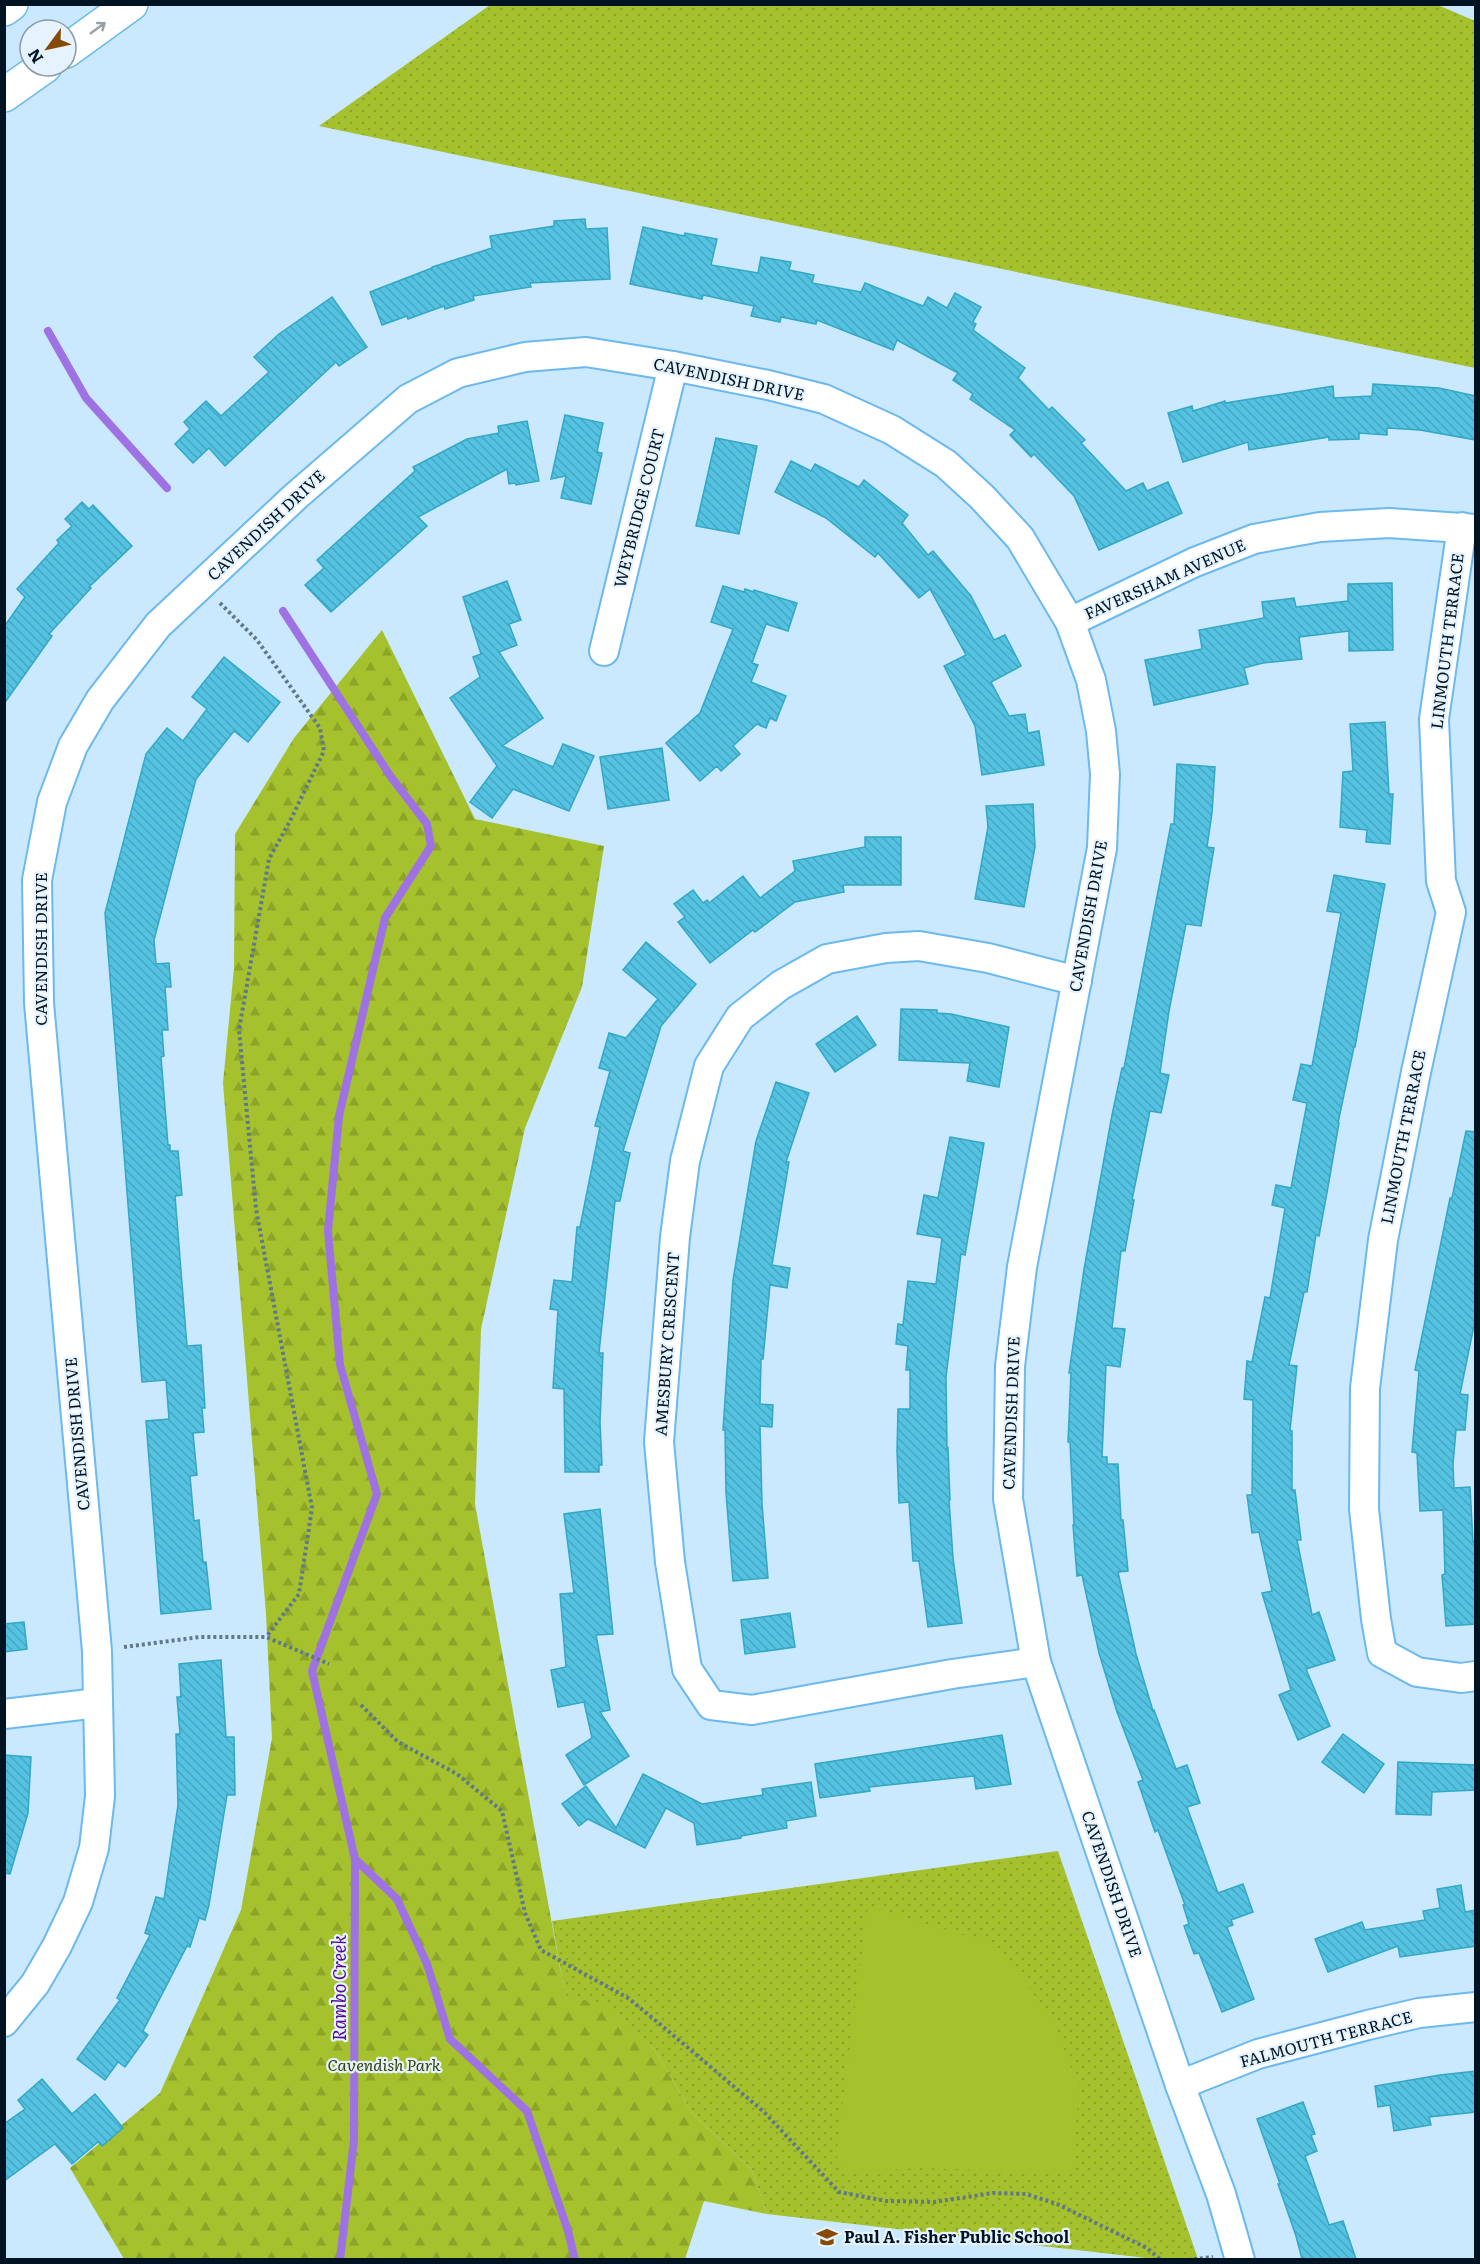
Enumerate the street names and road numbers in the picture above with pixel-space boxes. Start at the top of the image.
street label: CAVENDISH DRIVE [652,350,807,406]
street label: WEYBRIDGE COURT [607,425,669,590]
street label: CAVENDISH DRIVE [201,463,330,585]
street label: FAVERSHAM AVENUE [1080,532,1249,625]
street label: LINMOUTH TERRACE [1423,551,1469,730]
street label: CAVENDISH DRIVE [1062,838,1112,994]
street label: CAVENDISH DRIVE [28,872,52,1026]
street label: LINMOUTH TERRACE [1373,1048,1431,1226]
street label: AMESBURY CRESCENT [648,1251,684,1437]
street label: CAVENDISH DRIVE [995,1336,1025,1490]
street label: CAVENDISH DRIVE [57,1357,95,1512]
street label: CAVENDISH DRIVE [1077,1807,1149,1960]
street label: FALMOUTH TERRACE [1237,2003,1415,2073]

